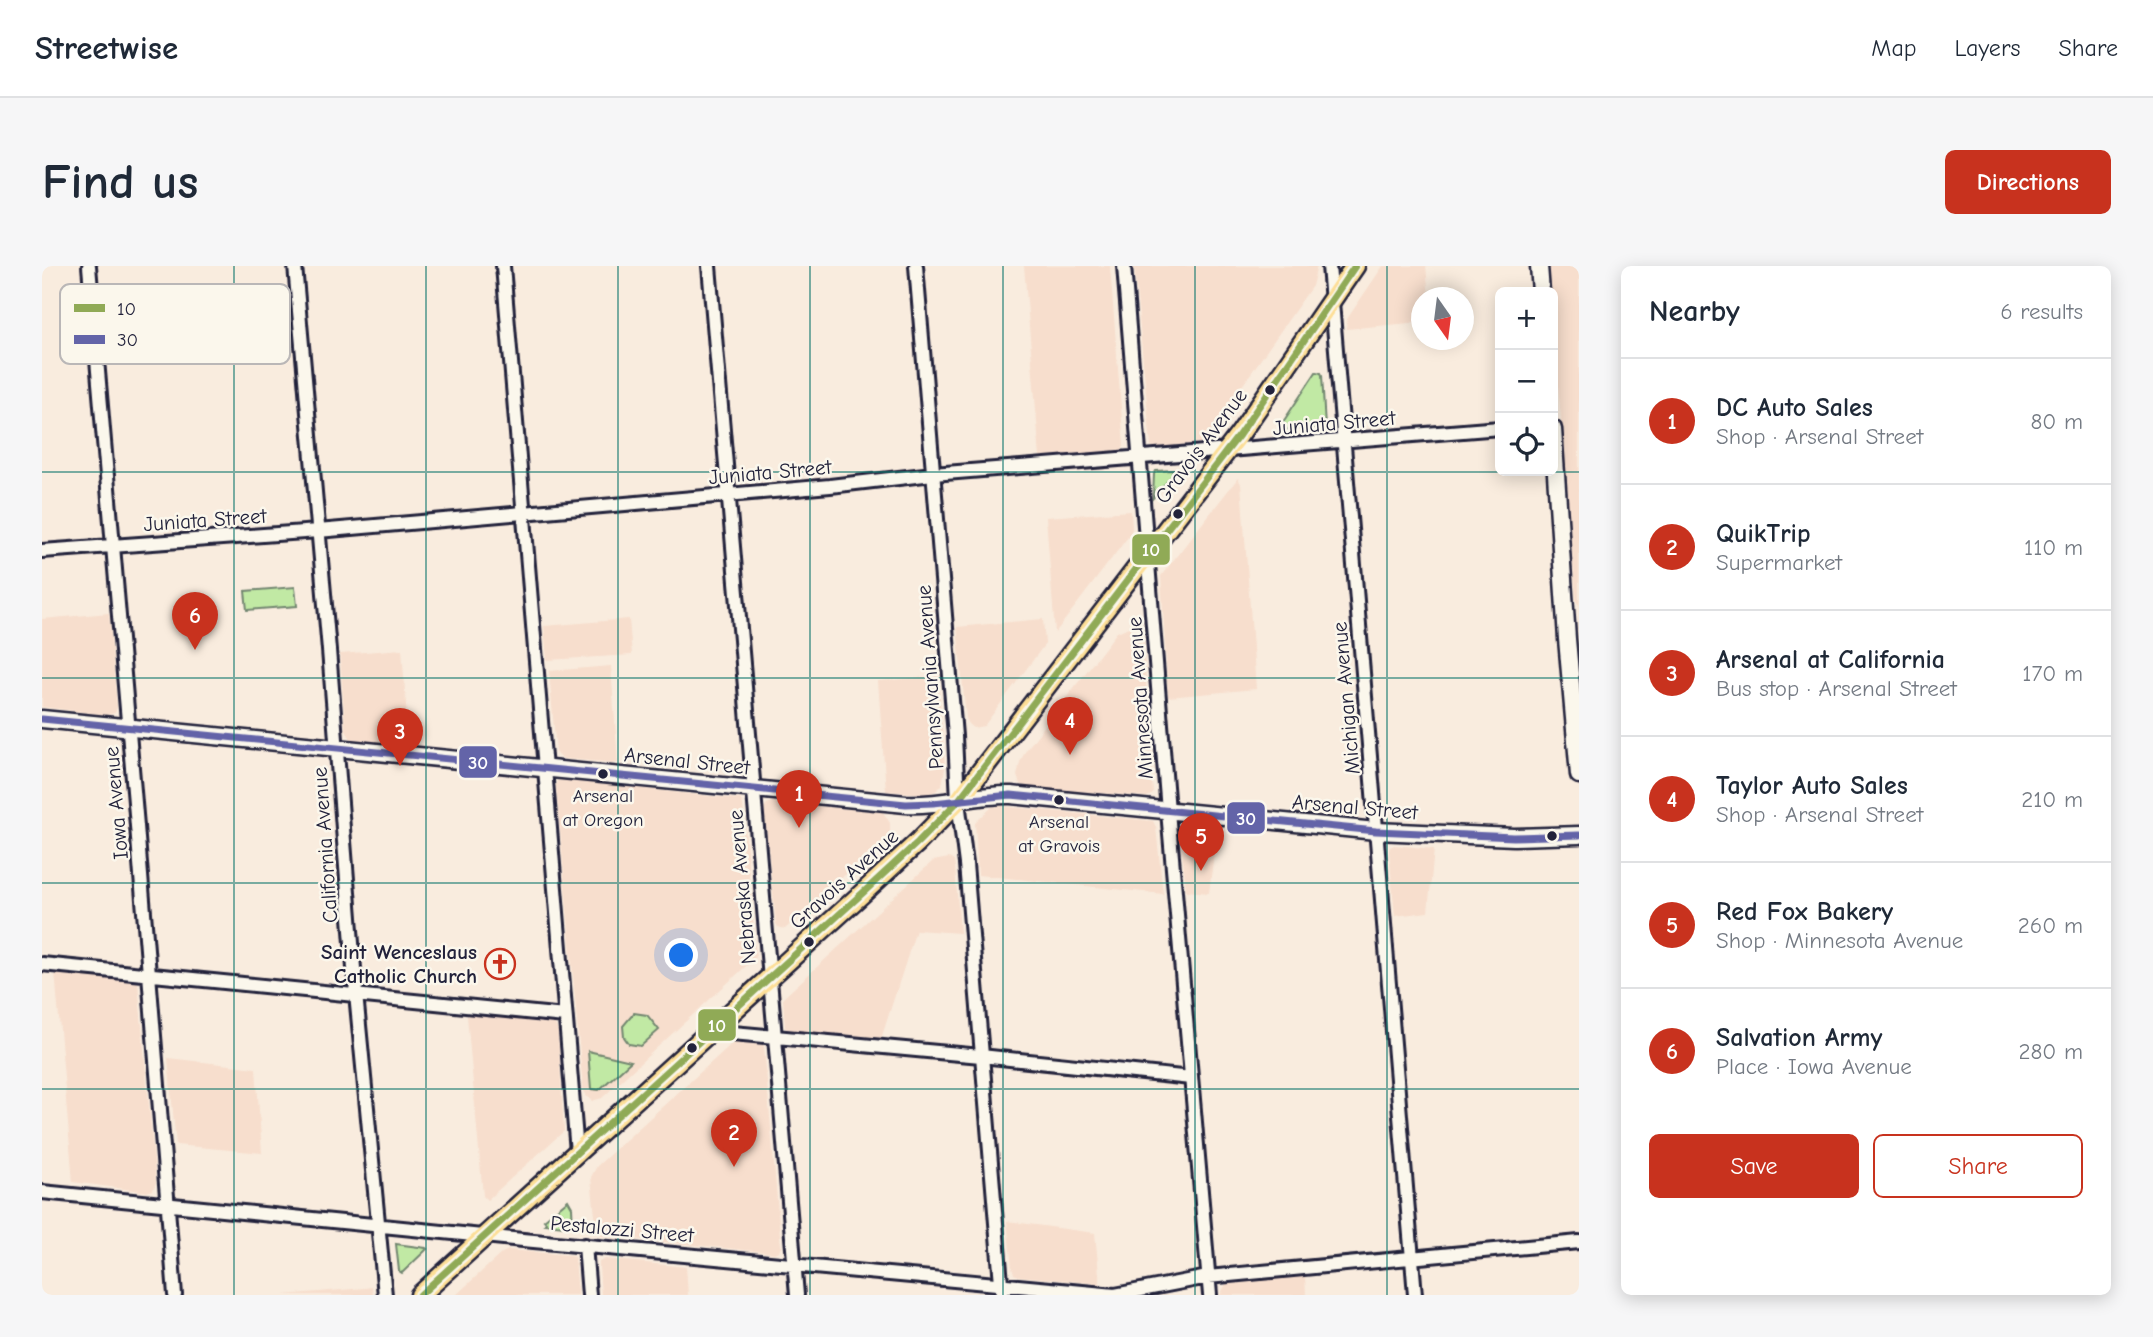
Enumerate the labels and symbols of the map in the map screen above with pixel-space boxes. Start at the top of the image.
legend [60,284,290,364]
north arrow [1411,287,1474,350]
text: 10 [117,298,136,320]
text: 30 [117,329,138,351]
unlabelled marker [1263,383,1277,397]
street label: Gravois Avenue [1150,384,1252,508]
street label: Juniata Street [1272,406,1397,440]
street label: Juniata Street [708,455,833,489]
street label: Juniata Street [143,504,268,536]
unlabelled marker [1171,507,1185,521]
line badge: 10 [1131,533,1171,566]
text: 10 [1142,539,1160,561]
street label: Pennsylvania Avenue [912,584,948,770]
pin: 6 [172,592,218,650]
street label: Minnesota Avenue [1122,616,1158,780]
street label: Michigan Avenue [1327,621,1365,775]
pin: 4 [1047,697,1093,755]
pin: 3 [377,708,423,766]
street label: Arsenal Street [623,742,752,780]
line badge: 30 [458,745,498,779]
street label: Iowa Avenue [99,746,133,860]
text: 30 [468,752,488,774]
street label: California Avenue [308,766,342,924]
marker: Arsenal at Oregon [596,767,610,781]
pin: 1 [776,770,822,828]
place label: Arsenal at Oregon [562,785,644,831]
street label: Arsenal Street [1291,790,1420,825]
marker: Arsenal at Gravois [1052,793,1066,807]
line badge: 30 [1226,801,1266,835]
text: 30 [1236,808,1256,830]
street label: Nebraska Avenue [723,809,761,965]
place label: Arsenal at Gravois [1018,811,1100,857]
pin: 5 [1178,813,1224,871]
street label: Gravois Avenue [785,824,903,934]
unlabelled marker [1545,829,1559,843]
unlabelled marker [802,935,816,949]
your location [664,938,698,972]
place label: Saint Wenceslaus Catholic Church [321,940,477,988]
church icon: Saint Wenceslaus Catholic Church [483,947,517,981]
line badge: 10 [697,1008,737,1042]
text: 10 [708,1015,726,1037]
unlabelled marker [685,1041,699,1055]
pin: 2 [711,1109,757,1167]
street label: Pestalozzi Street [549,1211,696,1247]

